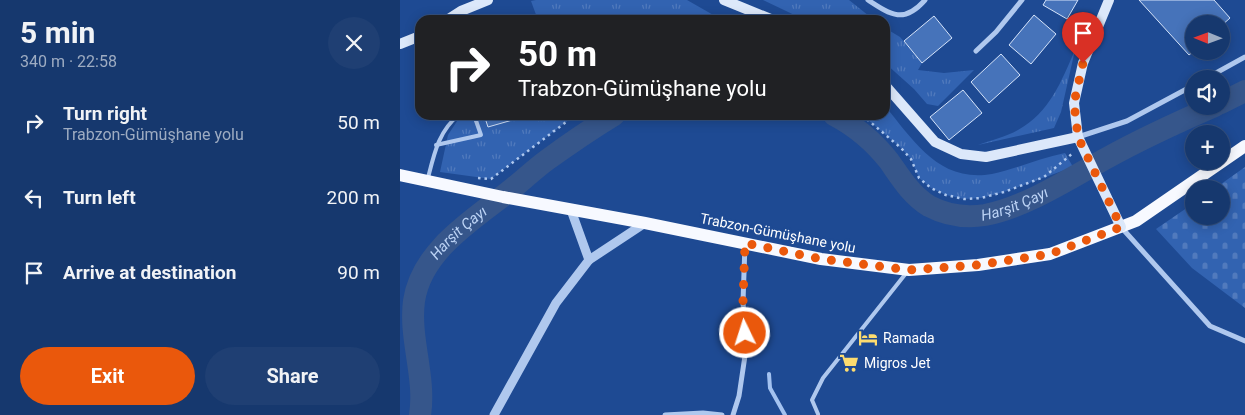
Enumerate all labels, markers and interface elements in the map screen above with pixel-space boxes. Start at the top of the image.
pin [1062,12,1104,63]
text: 5 min [20,15,95,50]
north arrow [1185,15,1230,60]
map controls [1185,15,1230,225]
button: close [328,17,380,69]
icon: arrive [1069,19,1097,47]
text: 50 m [518,34,597,75]
icon: right [435,35,500,100]
text: 340 m · 22:58 [20,52,117,71]
button: sound [1185,70,1230,115]
text: Trabzon-Gümüşhane yolu [518,76,767,101]
text: Turn right [63,102,147,125]
icon: right [20,109,48,137]
text: 50 m [337,111,380,134]
text: Trabzon-Gümüşhane yolu [63,125,244,144]
button: + [1185,125,1230,170]
button: − [1185,180,1230,225]
water label: Harşit Çayı [979,183,1052,225]
icon: left [20,184,48,212]
text: Turn left [63,186,136,209]
text: 200 m [327,186,380,209]
water label: Harşit Çayı [426,202,491,263]
street label: Trabzon-Gümüşhane yolu [699,210,857,256]
icon: arrive [20,259,48,287]
text: Arrive at destination [63,261,236,284]
text: 90 m [337,261,380,284]
position arrow [718,306,770,358]
hotel icon: Ramada [857,327,879,349]
place label: Ramada [883,330,935,346]
button: Exit [20,347,195,405]
button: Share [205,347,380,405]
supermarket icon: Migros Jet [838,352,860,374]
place label: Migros Jet [864,355,931,371]

